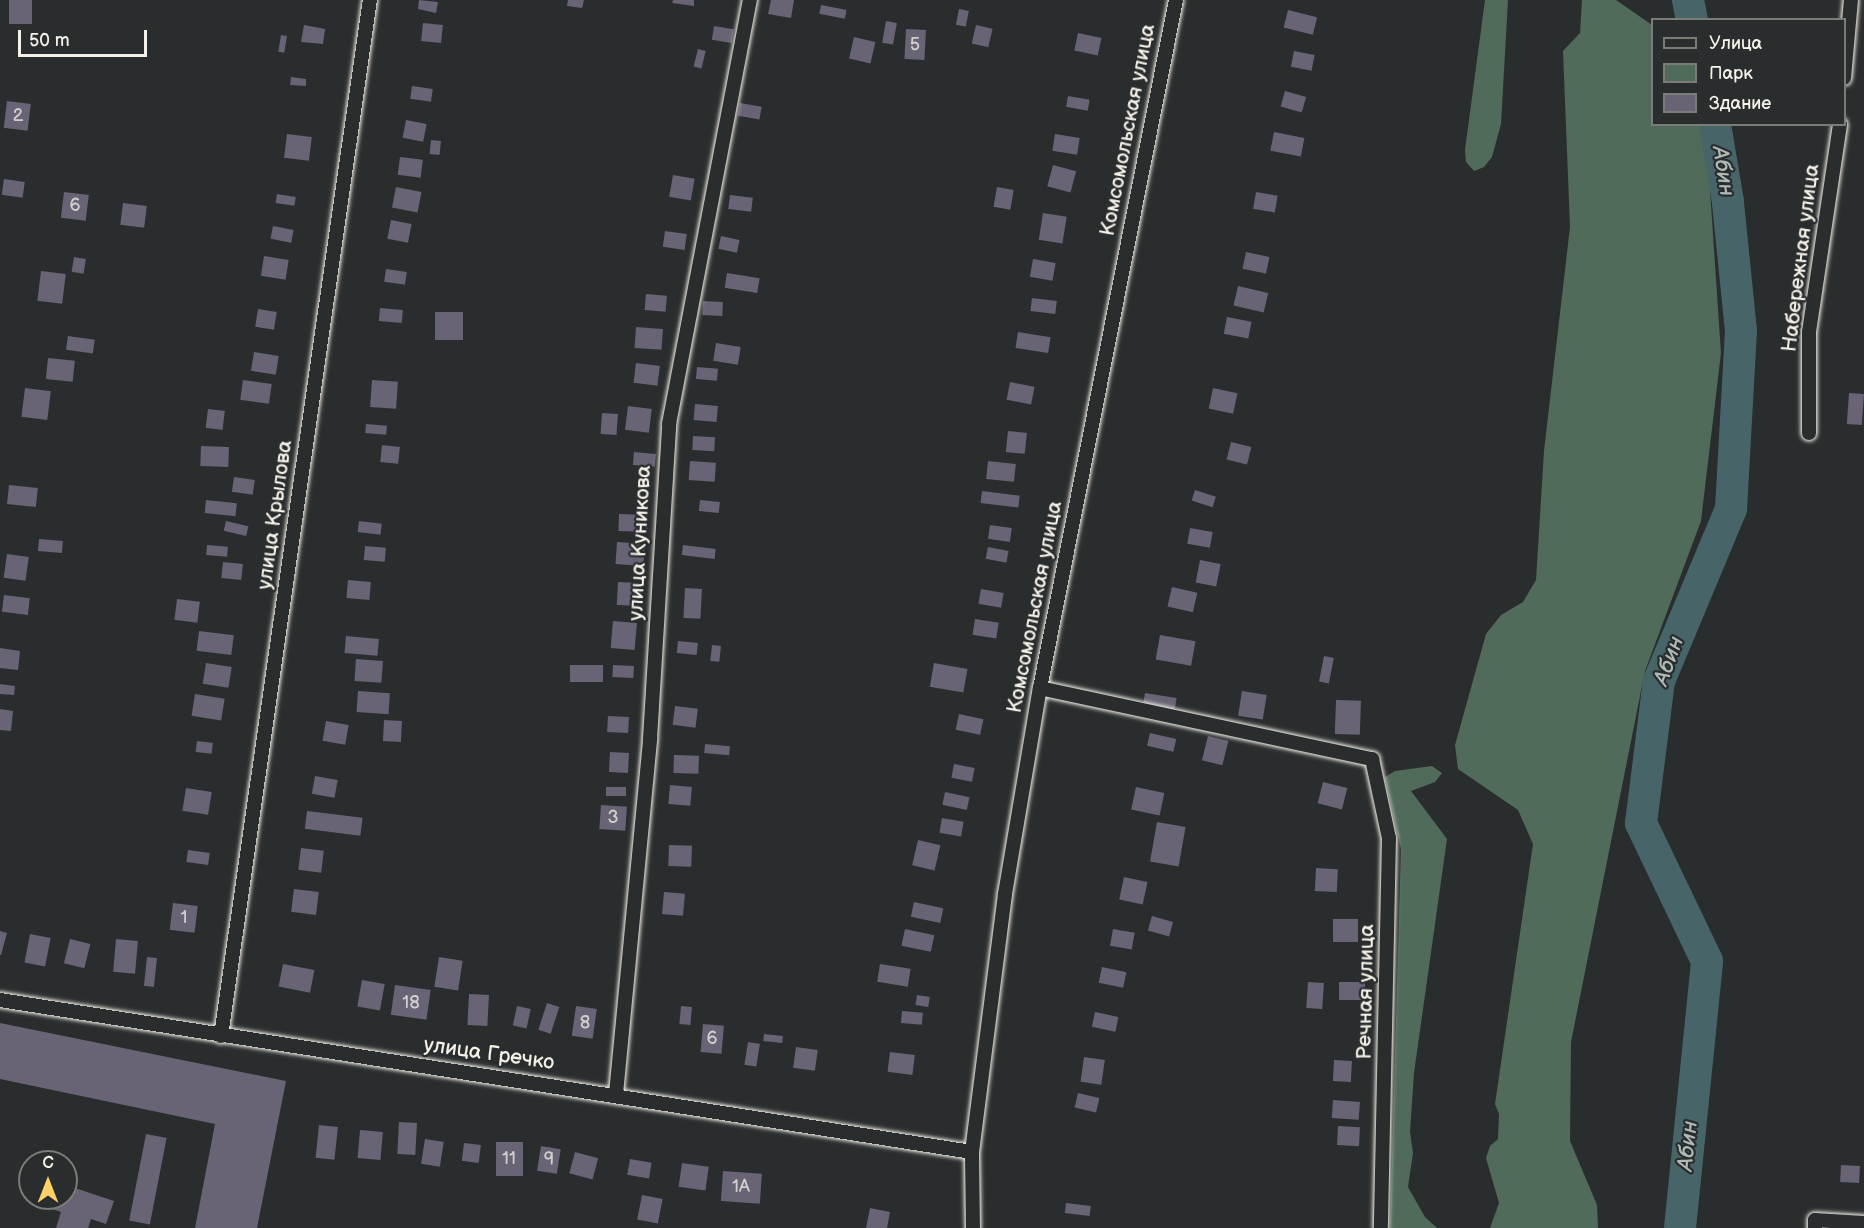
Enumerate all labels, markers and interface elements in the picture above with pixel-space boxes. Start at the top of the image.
scale bar [21,18,150,56]
legend [1651,18,1846,126]
street label: Комсомольская улица [1095,22,1161,238]
text: 50 m [29,30,70,51]
text: Улица [1709,33,1762,54]
house number: 5 [910,34,920,56]
text: Парк [1709,63,1753,84]
text: Здание [1709,93,1771,114]
house number: 2 [13,105,23,127]
water label: Абин [1706,144,1740,198]
street label: Набережная улица [1777,163,1825,353]
house number: 6 [70,195,80,217]
street label: улица Крылова [252,439,298,591]
street label: улица Куникова [623,465,657,621]
street label: Комсомольская улица [1002,499,1068,715]
water label: Абин [1648,633,1690,689]
house number: 3 [607,807,619,829]
house number: 1 [181,907,187,929]
street label: Речная улица [1352,924,1380,1060]
house number: 18 [402,992,420,1014]
house number: 8 [580,1012,590,1034]
house number: 6 [707,1028,717,1050]
street label: улица Гречко [422,1032,556,1076]
water label: Абин [1672,1120,1704,1172]
house number: 11 [502,1148,516,1170]
house number: 9 [544,1149,554,1171]
north arrow [18,1150,78,1210]
text: С [42,1154,54,1173]
house number: 1А [732,1176,750,1198]

